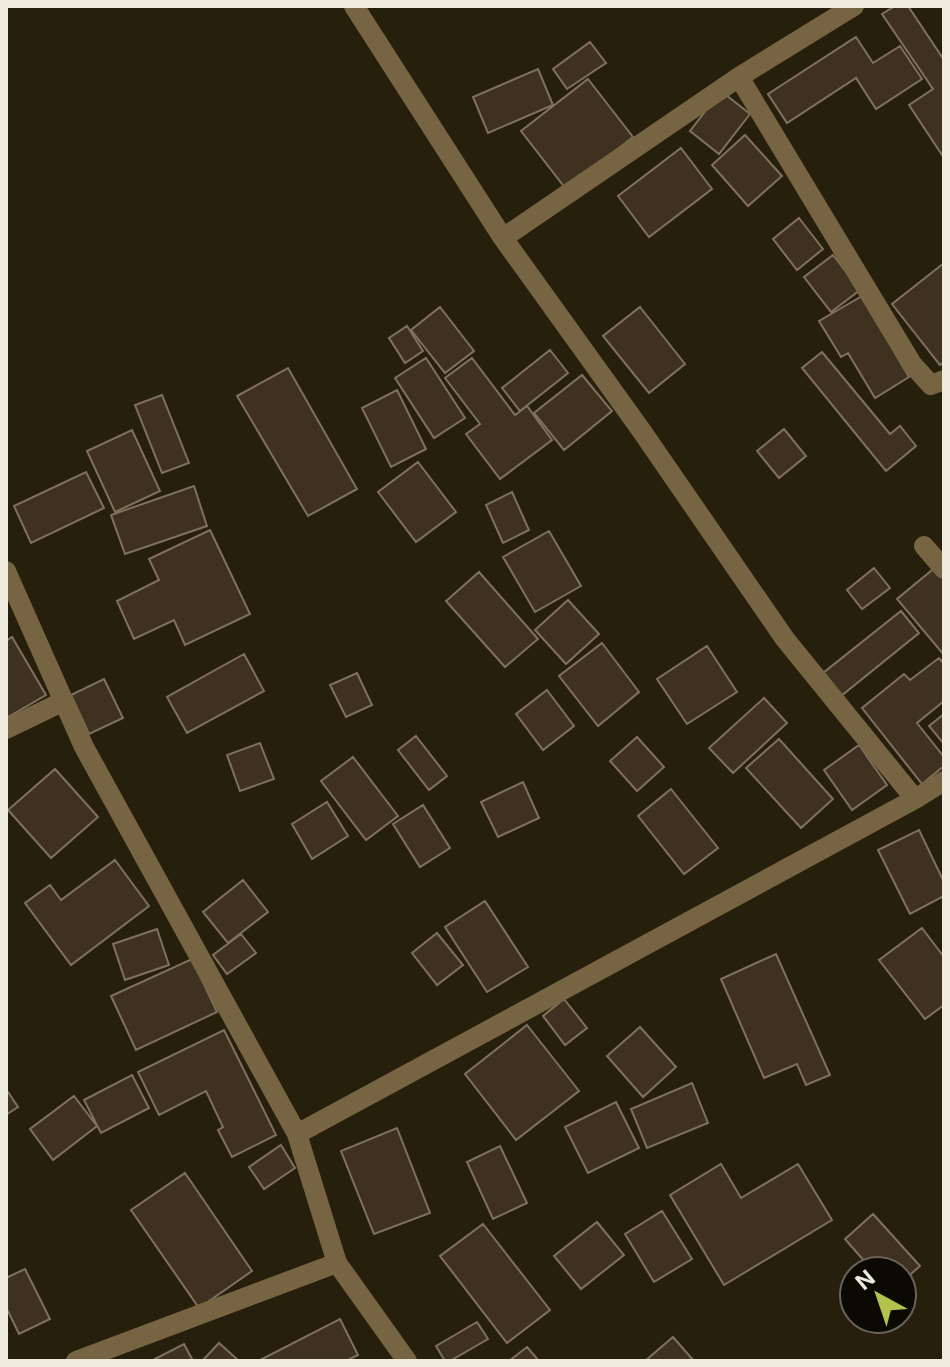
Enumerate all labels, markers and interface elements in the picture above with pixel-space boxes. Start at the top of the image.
north arrow [838,1255,918,1335]
text: N [850,1264,880,1295]

